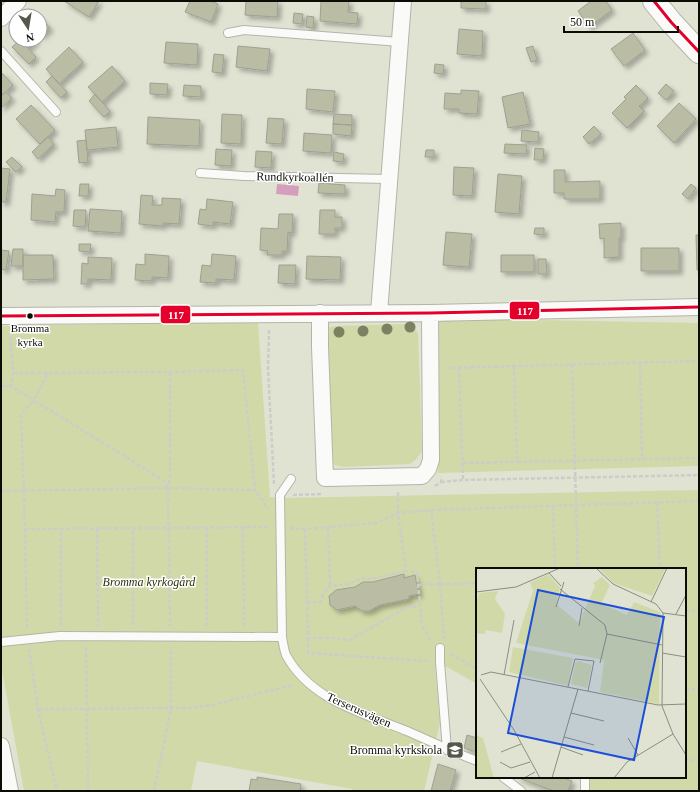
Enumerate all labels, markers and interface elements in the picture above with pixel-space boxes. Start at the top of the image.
north arrow [8,8,48,48]
scale bar [564,8,678,34]
text: 50 m [570,15,595,29]
text: N [25,31,35,44]
street label: Rundkyrkoallén [256,169,334,185]
line badge: 117 [509,301,540,320]
line badge: 117 [160,305,191,324]
text: 117 [517,305,533,317]
text: 117 [168,309,184,321]
marker: Bromma kyrka [25,311,35,321]
place label: Bromma kyrka [11,322,49,348]
inset map [476,568,686,778]
park label: Bromma kyrkogård [103,575,196,589]
street label: Terserusvägen [325,690,393,730]
school or university icon: Bromma kyrkskola [445,740,465,760]
place label: Bromma kyrkskola [350,743,443,757]

